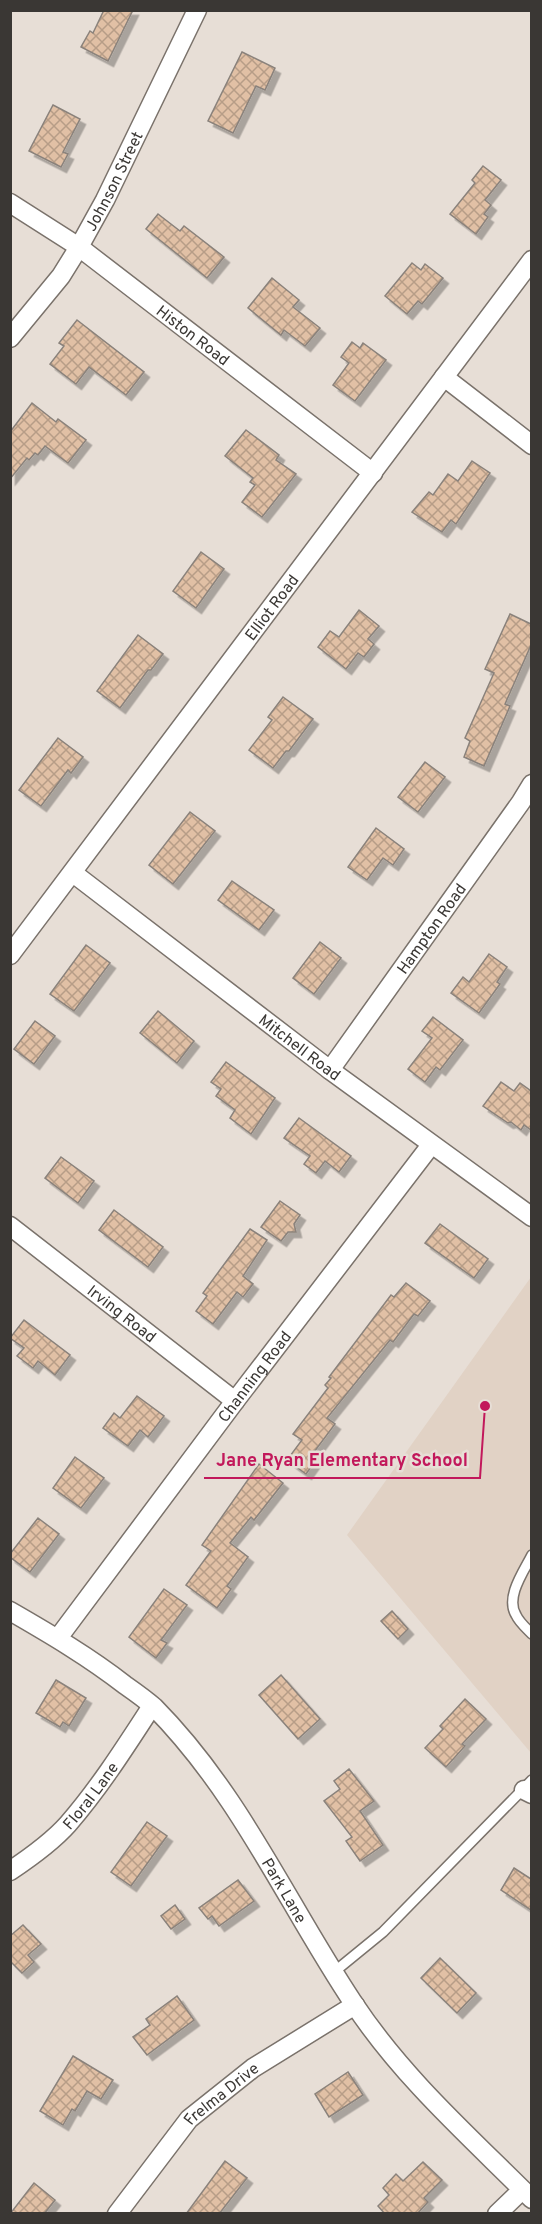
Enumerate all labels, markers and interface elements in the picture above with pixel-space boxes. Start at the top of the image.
street label: Johnson Street [82,129,149,235]
street label: Histon Road [151,302,233,371]
street label: Elliot Road [241,571,304,645]
street label: Hampton Road [394,880,472,979]
street label: Mitchell Road [254,1011,344,1086]
street label: Irving Road [82,1282,159,1348]
street label: Channing Road [215,1328,297,1427]
callout: Jane Ryan Elementary School [204,1442,480,1478]
text: Jane Ryan Elementary School [216,1450,468,1473]
street label: Floral Lane [60,1759,124,1835]
street label: Park Lane [256,1855,310,1927]
street label: Frelma Drive [180,2059,264,2130]

